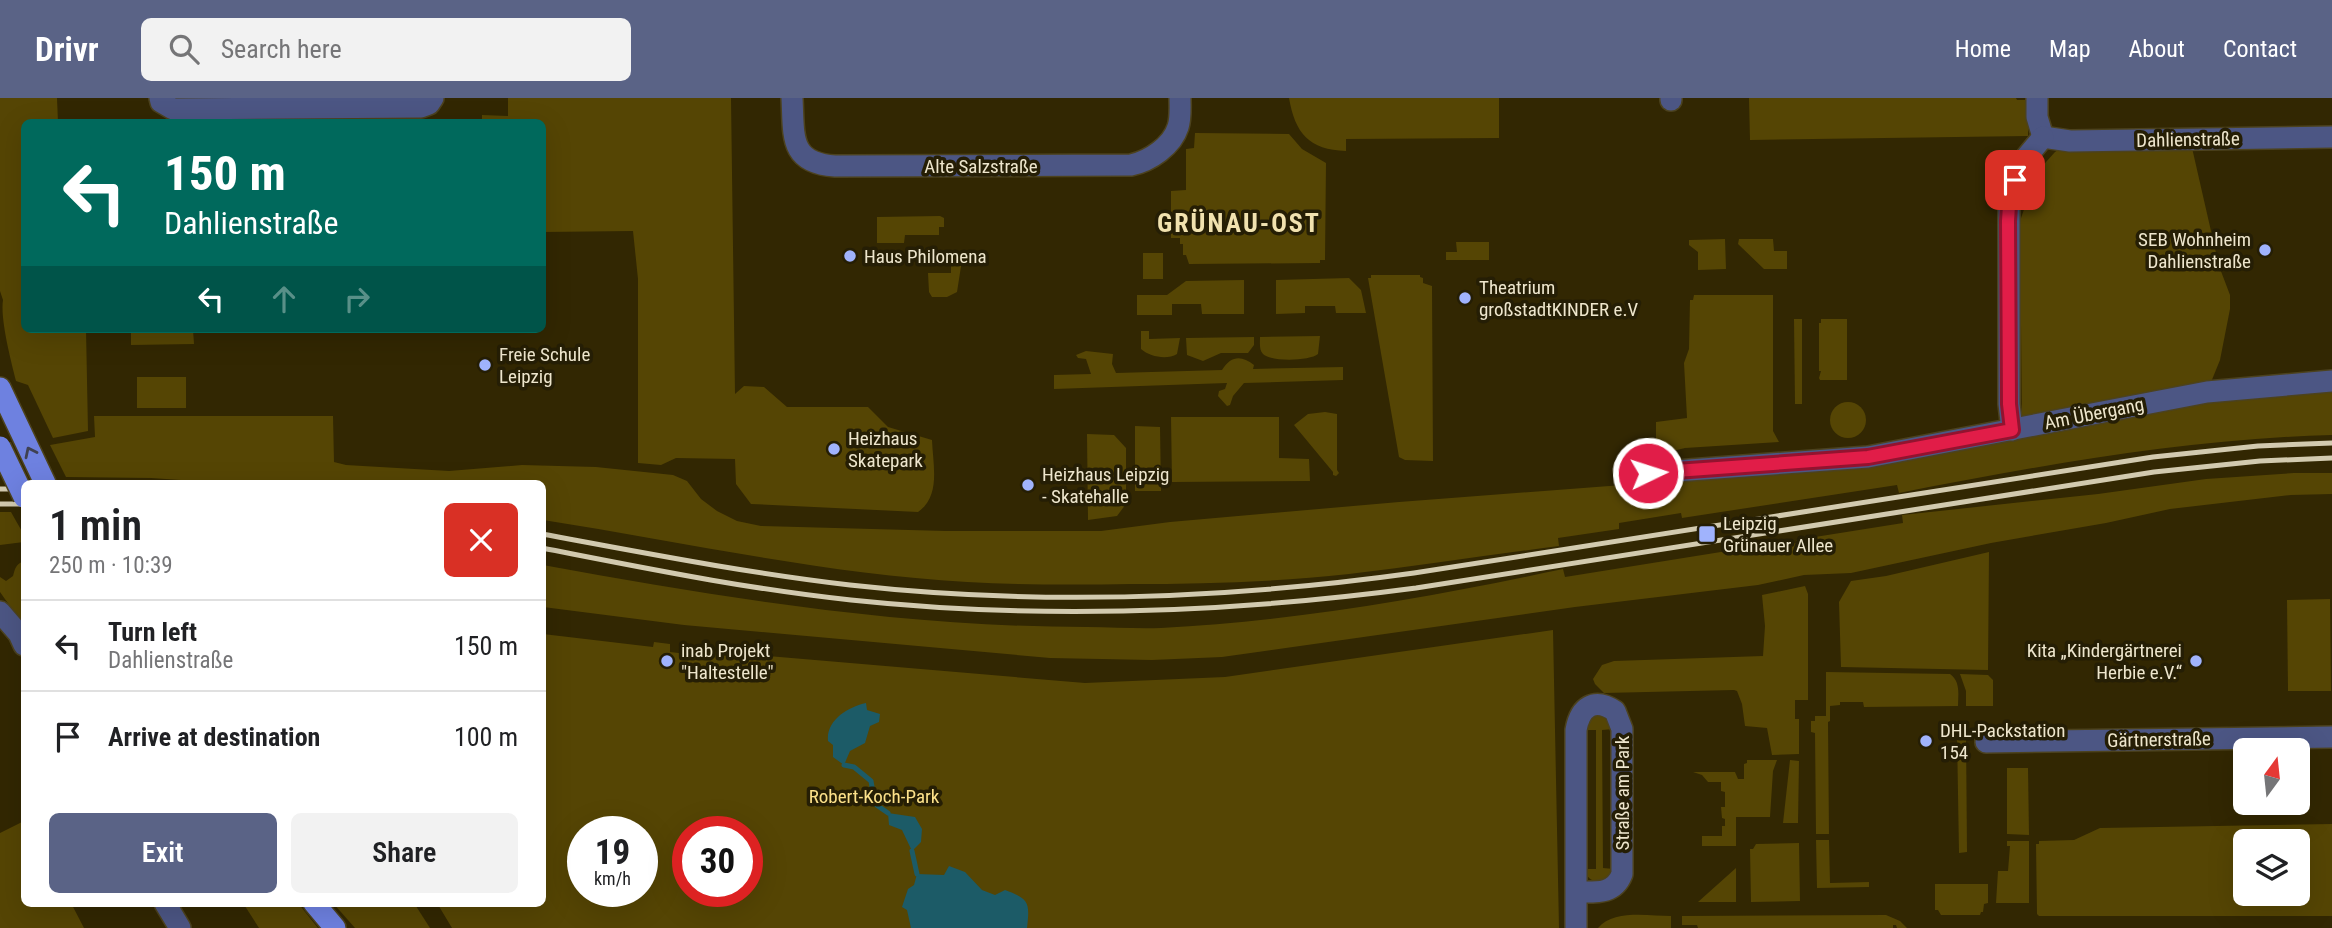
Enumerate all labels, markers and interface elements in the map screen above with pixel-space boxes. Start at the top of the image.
search box [141,18,631,81]
text: Drivr [35,30,99,69]
icon: search [165,30,203,68]
text: Search here [221,34,342,64]
text: Home [1955,35,2011,63]
text: Map [2049,35,2091,63]
text: About [2129,35,2185,63]
text: Contact [2223,35,2297,63]
street label: Dahlienstraße [2136,127,2240,152]
text: 150 m [164,145,286,202]
icon: left [49,147,140,238]
pin [1985,150,2045,210]
street label: Alte Salzstraße [924,155,1038,178]
icon: arrive [1996,161,2034,199]
text: Dahlienstraße [164,204,338,242]
district label: GRÜNAU-OST [1157,208,1321,238]
place label: SEB Wohnheim Dahlienstraße [2138,228,2251,273]
marker: SEB Wohnheim Dahlienstraße [2257,242,2273,258]
place label: Haus Philomena [864,245,987,268]
marker: Haus Philomena [842,248,858,264]
place label: Theatrium großstadtKINDER e.V [1479,276,1638,321]
icon: left [192,280,230,318]
icon: ahead [265,280,303,318]
icon: right [338,280,376,318]
marker: Theatrium großstadtKINDER e.V [1457,290,1473,306]
place label: Freie Schule Leipzig [499,343,590,388]
marker: Freie Schule Leipzig [477,357,493,373]
street label: Am Übergang [2042,393,2146,434]
place label: Heizhaus Skatepark [848,427,923,472]
position arrow [1611,436,1685,510]
marker: Heizhaus Skatepark [826,441,842,457]
one-way arrow [24,447,38,459]
place label: Heizhaus Leipzig - Skatehalle [1042,463,1169,508]
marker: Heizhaus Leipzig - Skatehalle [1020,477,1036,493]
text: 1 min [49,501,142,550]
button: close [444,503,518,577]
place label: Leipzig Grünauer Allee [1723,512,1833,557]
marker: Leipzig Grünauer Allee [1697,524,1717,544]
text: 250 m · 10:39 [49,552,173,579]
text: Turn left [108,617,197,647]
icon: left [49,627,87,665]
text: 150 m [454,631,518,661]
place label: inab Projekt "Haltestelle" [681,639,774,684]
place label: Kita „Kindergärtnerei Herbie e.V.“ [2027,639,2183,684]
text: Dahlienstraße [108,647,233,674]
marker: inab Projekt "Haltestelle" [659,653,675,669]
marker: Kita „Kindergärtnerei Herbie e.V.“ [2188,653,2204,669]
icon: arrive [49,718,87,756]
place label: DHL-Packstation 154 [1940,719,2065,764]
text: Arrive at destination [108,722,320,752]
text: 100 m [454,722,518,752]
street label: Gärtnerstraße [2107,727,2211,752]
marker: DHL-Packstation 154 [1918,733,1934,749]
street label: Straße am Park [1611,735,1634,850]
north arrow [2233,738,2310,816]
map controls [2233,738,2310,906]
park label: Robert-Koch-Park [809,785,940,808]
button: Exit [49,813,277,893]
button: Share [291,813,518,893]
speed limit sign: 30 [672,816,763,907]
button: layers [2233,829,2310,906]
text: 19 [595,832,630,873]
text: km/h [594,868,631,889]

